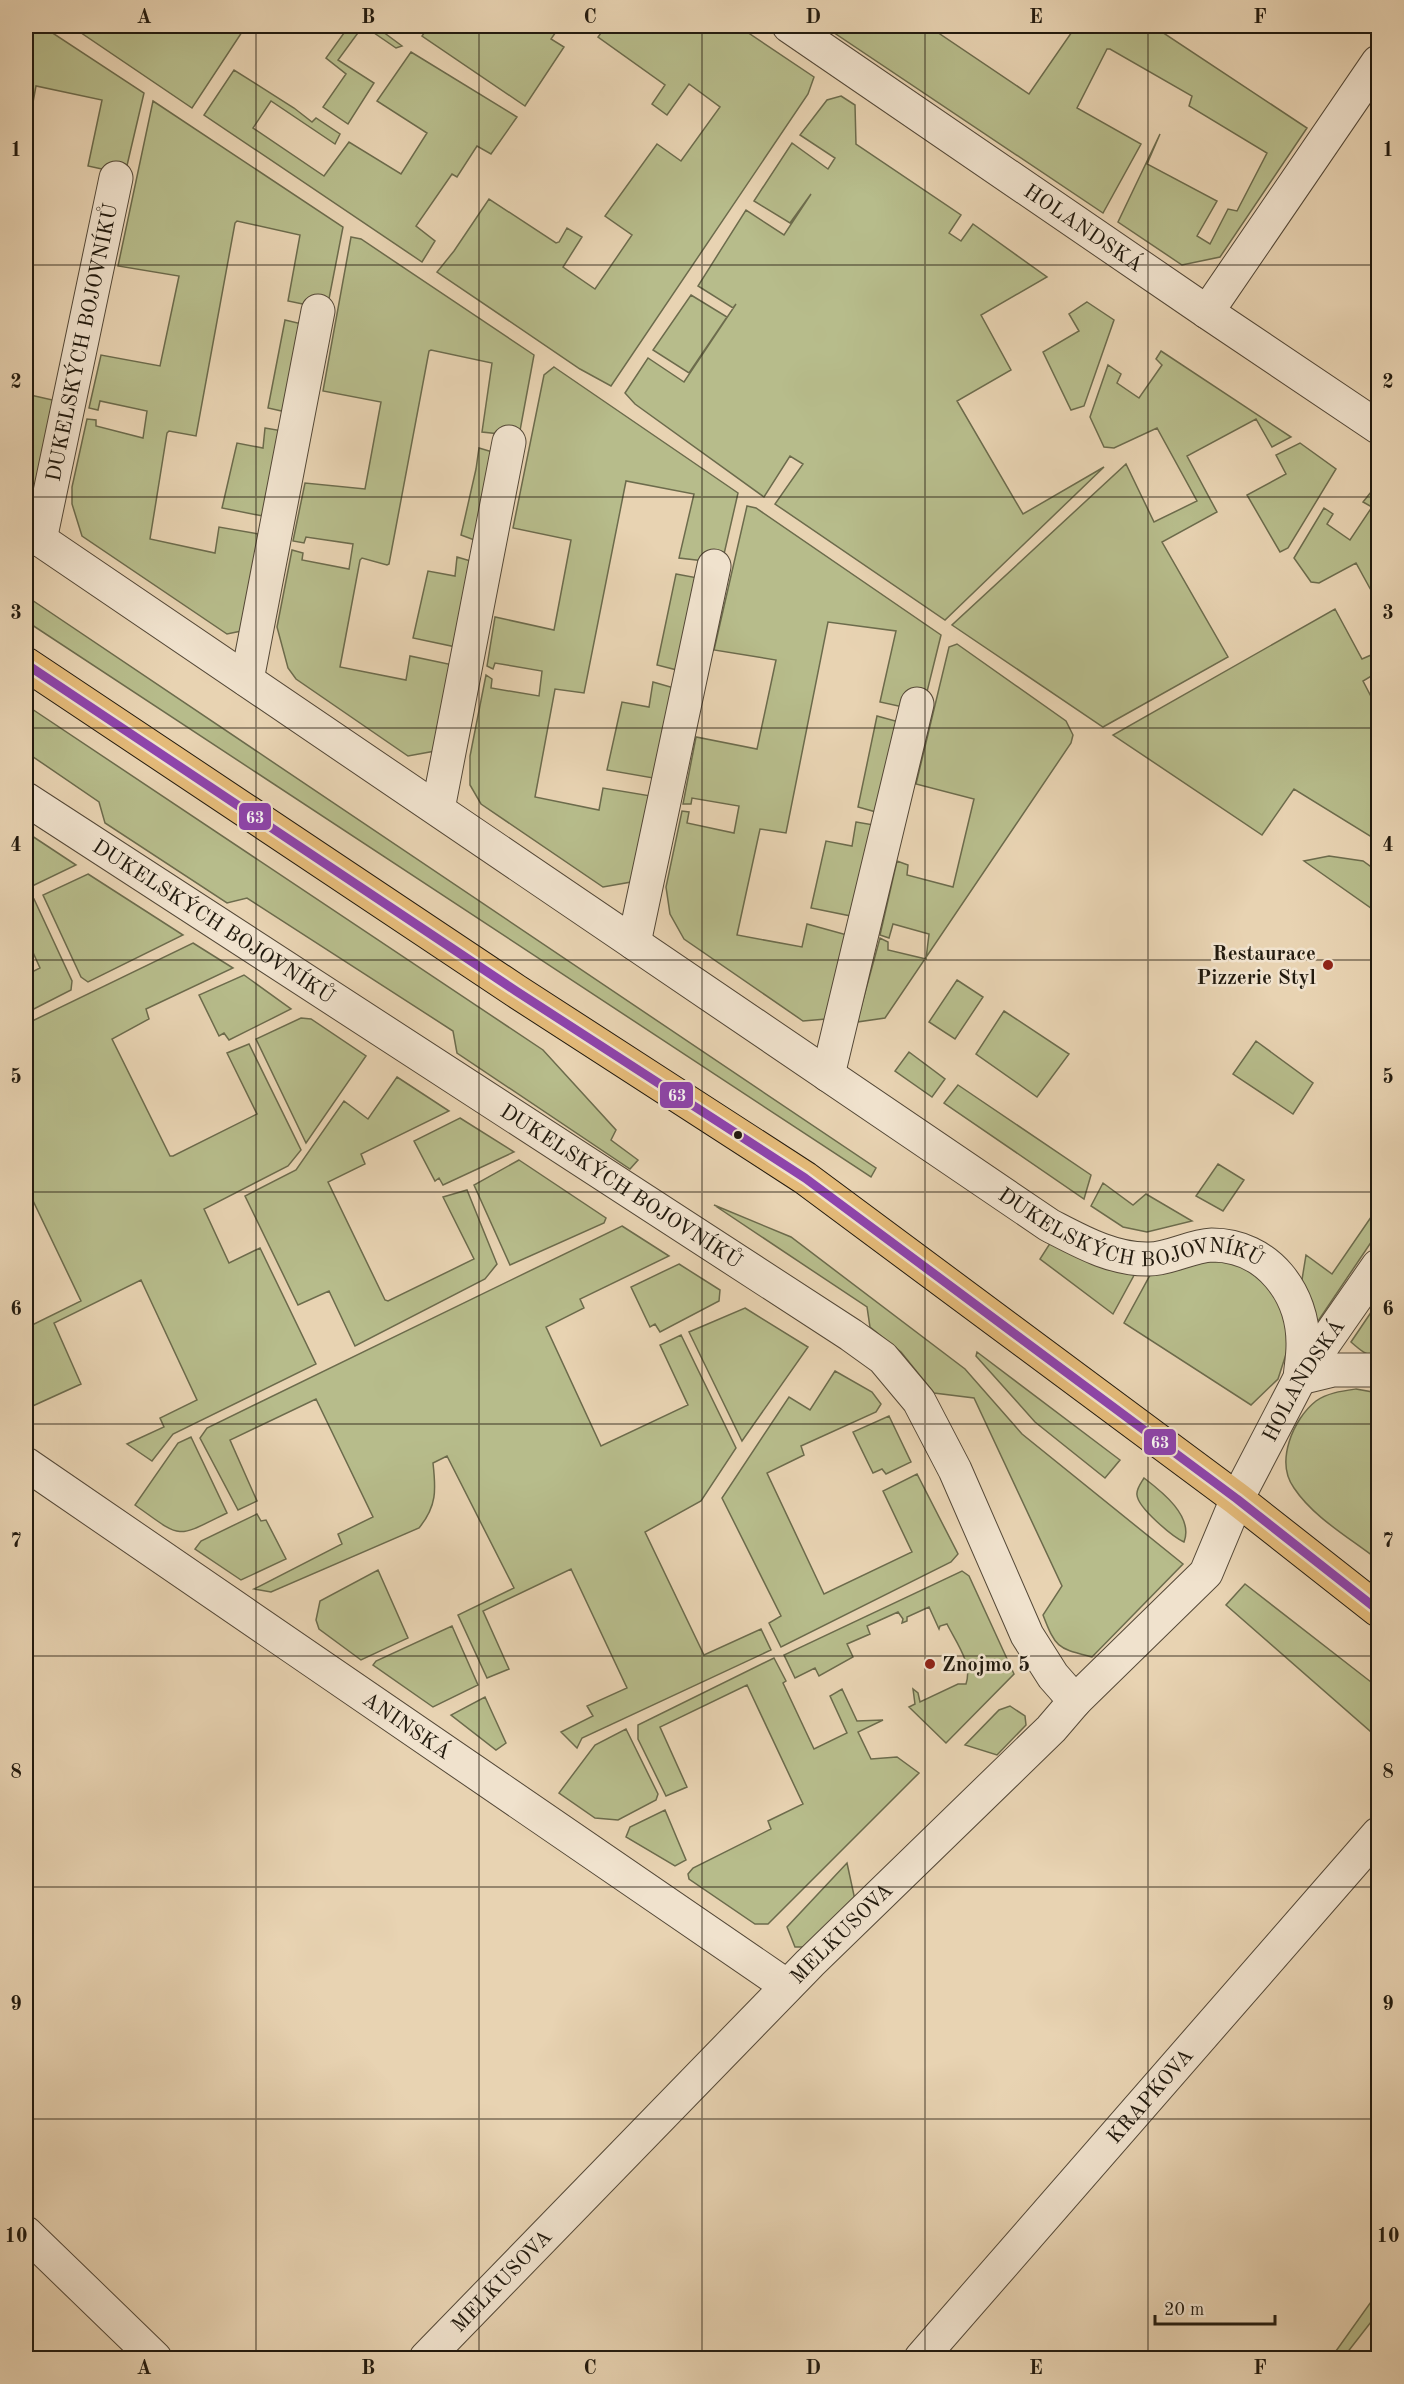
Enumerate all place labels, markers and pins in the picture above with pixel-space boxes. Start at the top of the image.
place label: Restaurace Pizzerie Styl [1197,944,1316,989]
marker: Restaurace Pizzerie Styl [1321,958,1335,972]
unlabelled marker [732,1129,744,1141]
place label: Znojmo 5 [942,1655,1030,1676]
marker: Znojmo 5 [923,1657,937,1671]

